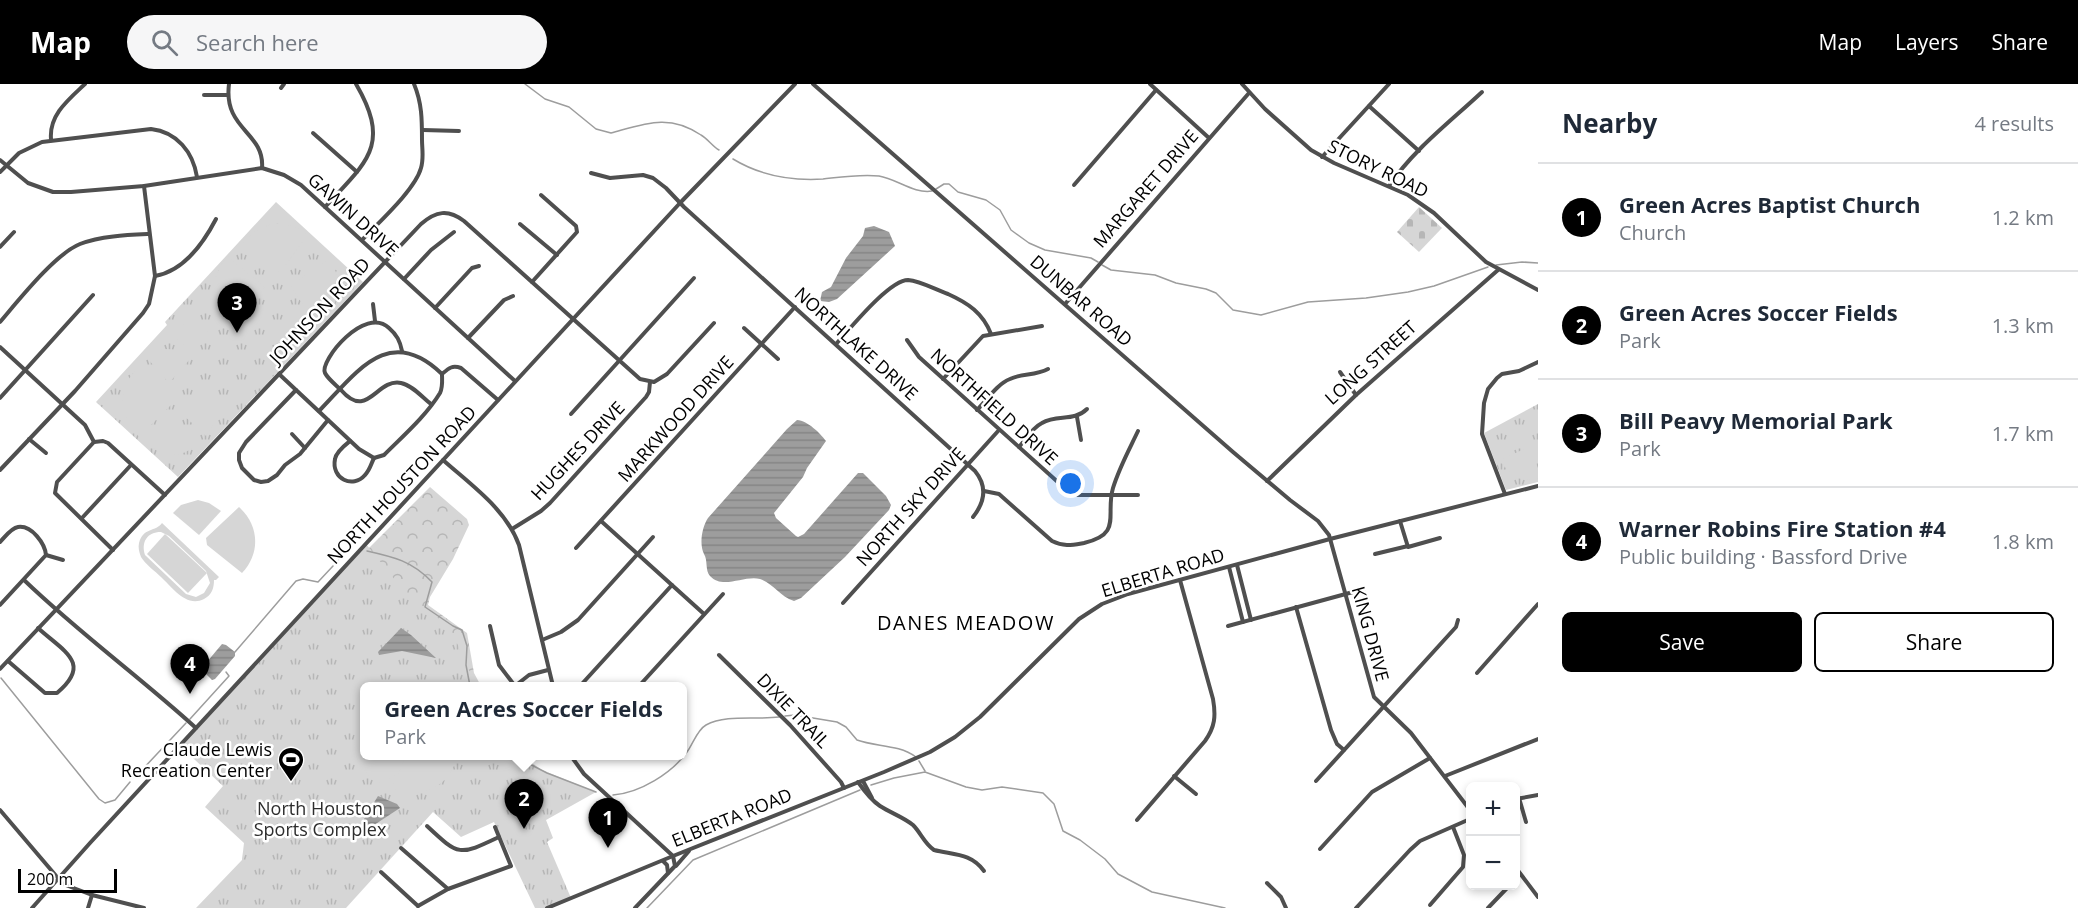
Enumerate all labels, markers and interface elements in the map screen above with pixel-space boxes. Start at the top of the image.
search box [127,15,547,69]
text: Map [30,23,91,61]
icon: search [148,26,181,59]
text: Search here [196,27,319,57]
text: Map [1819,28,1862,56]
text: Layers [1895,28,1959,56]
text: Share [1992,28,2048,56]
text: Nearby [1562,105,1657,141]
text: 4 results [1974,110,2054,137]
street label: MARGARET DRIVE [1087,124,1203,252]
street label: STORY ROAD [1324,133,1433,203]
street label: GAWIN DRIVE [303,167,404,261]
text: Green Acres Baptist Church [1619,189,1920,219]
text: 1 [1576,204,1587,231]
text: 1.2 km [1992,204,2054,231]
text: Church [1619,219,1686,246]
street label: DUNBAR ROAD [1025,249,1138,351]
street label: JOHNSON ROAD [262,252,375,370]
street label: NORTHLAKE DRIVE [790,281,924,405]
pin: 3 [218,284,256,333]
text: Green Acres Soccer Fields [1619,297,1898,327]
text: 2 [1576,312,1587,339]
text: 1.3 km [1992,312,2054,339]
street label: LONG STREET [1319,315,1421,410]
text: Park [1619,327,1661,354]
street label: NORTHFIELD DRIVE [926,343,1063,470]
street label: MARKWOOD DRIVE [612,350,738,487]
street label: HUGHES DRIVE [525,396,629,505]
street label: NORTH HOUSTON ROAD [321,400,481,569]
text: Bill Peavy Memorial Park [1619,405,1893,435]
text: 3 [1576,420,1587,447]
text: 1.7 km [1992,420,2054,447]
text: Park [1619,435,1661,462]
street label: NORTH SKY DRIVE [850,442,970,571]
your location [1056,469,1085,498]
text: Warner Robins Fire Station #4 [1619,513,1946,543]
text: 4 [1576,528,1587,555]
text: 1.8 km [1992,528,2054,555]
street label: ELBERTA ROAD [1098,542,1227,602]
text: Public building · Bassford Drive [1619,543,1907,570]
street label: KING DRIVE [1347,584,1395,684]
district label: DANES MEADOW [877,609,1055,636]
button: Save [1562,612,1802,672]
button: Share [1814,612,2054,672]
pin: 4 [170,644,210,694]
street label: DIXIE TRAIL [752,668,835,753]
popup [360,682,687,760]
text: Green Acres Soccer Fields [384,693,663,723]
text: Park [384,723,426,750]
place label: Claude Lewis Recreation Center [121,737,273,782]
sports icon: Claude Lewis Recreation Center [276,745,306,783]
pin: 2 [504,780,544,829]
street label: ELBERTA ROAD [668,782,795,852]
map controls [1466,782,1520,890]
button: + [1466,782,1520,836]
park label: North Houston Sports Complex [254,796,387,841]
pin: 1 [588,798,628,848]
button: − [1466,836,1520,890]
scale bar [18,866,117,894]
text: 200 m [27,868,73,890]

